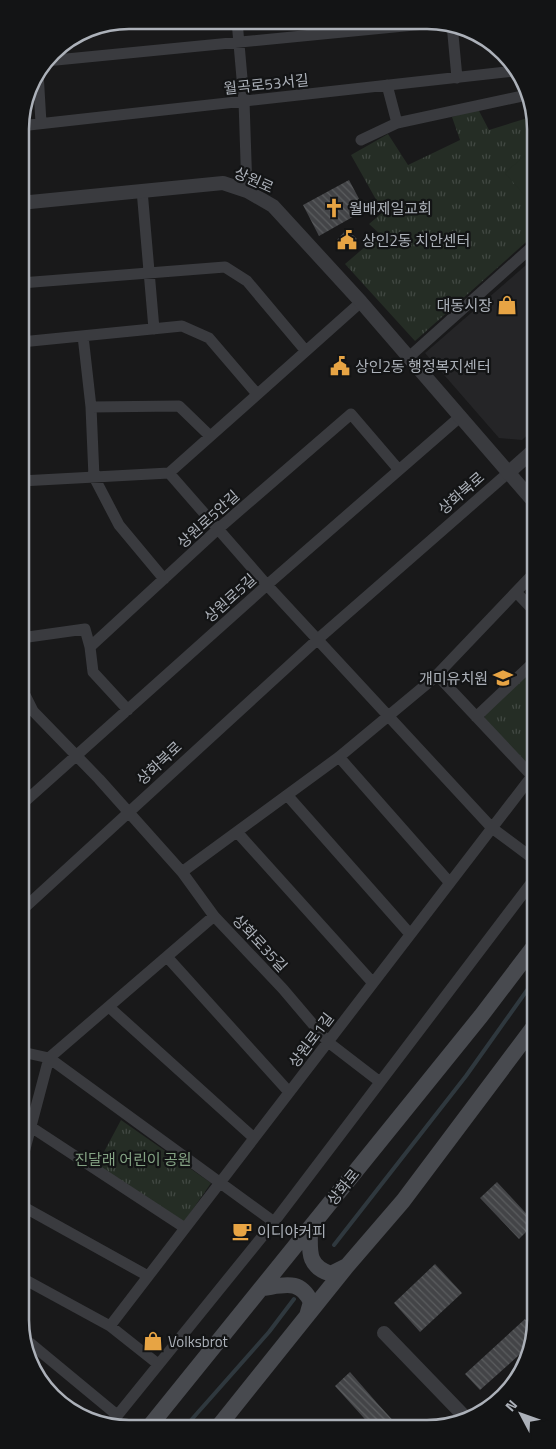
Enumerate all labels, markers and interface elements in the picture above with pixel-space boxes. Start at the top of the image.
street label: 월곡로53서길 [222,68,310,100]
street label: 상원로 [230,161,278,199]
church icon: 월배제일교회 [323,197,345,219]
place label: 월배제일교회 [349,197,432,220]
public building icon: 상인2동 치안센터 [336,229,358,251]
place label: 상인2동 치안센터 [362,229,470,252]
place label: 대동시장 [437,294,492,317]
shop icon: 대동시장 [496,294,518,316]
public building icon: 상인2동 행정복지센터 [329,355,351,377]
place label: 상인2동 행정복지센터 [355,355,491,378]
street label: 상화북로 [433,466,489,520]
street label: 상원로5안길 [172,485,244,553]
street label: 상원로5길 [199,568,261,628]
place label: 개미유치원 [419,667,488,690]
school or university icon: 개미유치원 [492,667,514,689]
street label: 상화북로 [131,736,187,790]
street label: 상화로35길 [227,909,293,977]
street label: 상원로1길 [283,1008,339,1072]
park label: 진달래 어린이 공원 [74,1148,192,1171]
street label: 상화로 [321,1164,365,1210]
cafe icon: 이디야커피 [231,1220,253,1242]
place label: 이디야커피 [257,1220,326,1243]
shop icon: Volksbrot [142,1330,164,1352]
place label: Volksbrot [168,1330,229,1353]
north arrow [496,1389,546,1439]
text: N [500,1395,522,1416]

